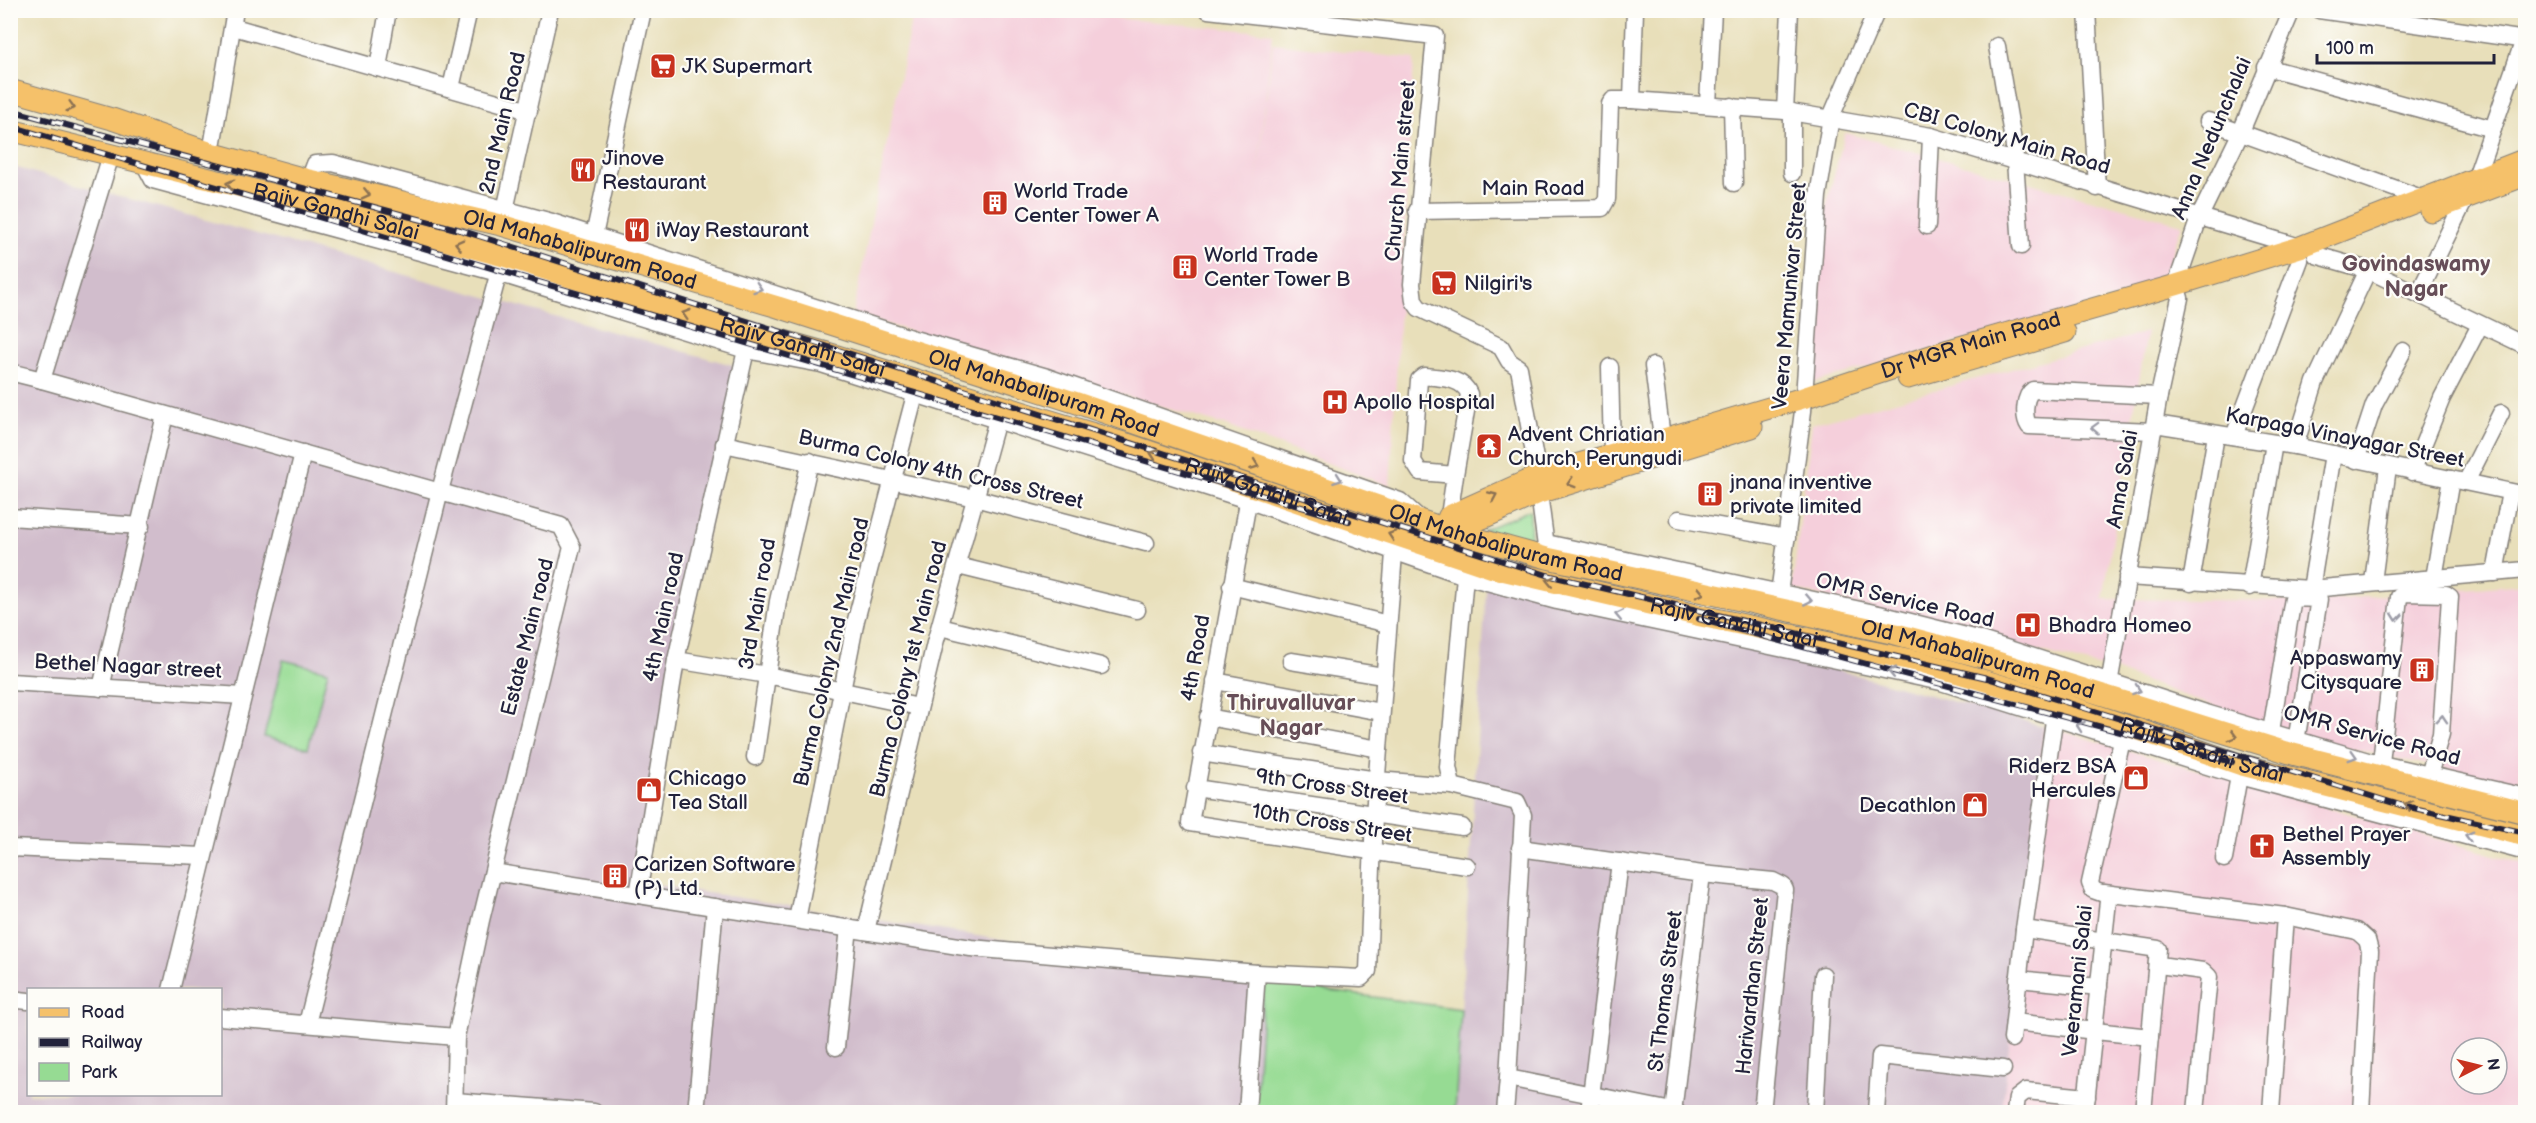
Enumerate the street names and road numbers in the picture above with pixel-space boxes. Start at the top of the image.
street label: 2nd Main Road [474,50,531,197]
street label: Anna Nedunchalai [2166,53,2257,223]
street label: Church Main street [1380,79,1421,263]
street label: CBI Colony Main Road [1901,97,2113,180]
street label: Main Road [1481,176,1585,201]
street label: Rajiv Gandhi Salai [250,178,422,246]
street label: Veera Mamunivar Street [1767,181,1812,411]
street label: Old Mahabalipuram Road [461,205,699,295]
street label: Dr MGR Main Road [1878,307,2064,384]
street label: Rajiv Gandhi Salai [717,312,888,383]
street label: Old Mahabalipuram Road [925,344,1163,443]
street label: Karpaga Vinayagar Street [2223,402,2467,473]
street label: Burma Colony 4th Cross Street [796,424,1086,515]
street label: Anna Salai [2102,428,2143,530]
street label: Rajiv Gandhi Salai [1181,452,1351,531]
street label: Old Mahabalipuram Road [1386,499,1625,587]
street label: Burma Colony 2nd Main road [788,515,875,789]
street label: 3rd Main road [734,536,781,672]
street label: Burma Colony 1st Main road [864,538,953,800]
street label: 4th Main road [638,550,689,684]
street label: Estate Main road [496,556,559,718]
street label: OMR Service Road [1813,568,1996,633]
street label: Rajiv Gandhi Salai [1647,593,1820,653]
street label: 4th Road [1176,613,1215,703]
street label: Old Mahabalipuram Road [1858,615,2097,704]
street label: Bethel Nagar street [33,649,223,684]
street label: OMR Service Road [2281,700,2463,771]
street label: Rajiv Gandhi Salai [2117,712,2287,788]
street label: 9th Cross Street [1254,763,1410,810]
street label: 10th Cross Street [1250,798,1414,849]
street label: Harivardhan Street [1731,896,1774,1076]
street label: Veeramani Salai [2057,904,2098,1058]
street label: St Thomas Street [1643,908,1688,1073]

